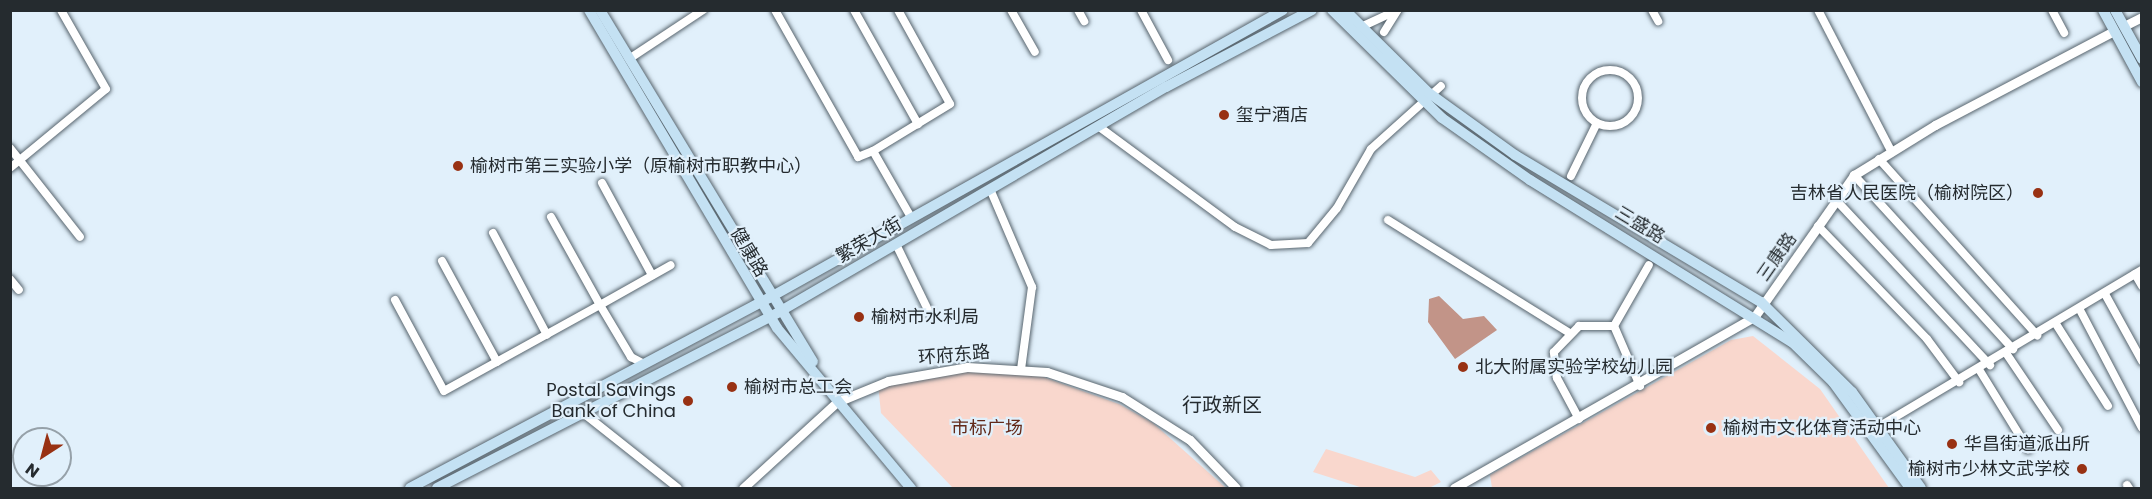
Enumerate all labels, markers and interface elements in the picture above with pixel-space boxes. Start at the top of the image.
place label: 玺宁酒店 [1236,104,1308,126]
marker: 玺宁酒店 [1217,108,1231,122]
place label: 榆树市第三实验小学（原榆树市职教中心） [470,155,812,177]
marker: 榆树市第三实验小学（原榆树市职教中心） [451,159,465,173]
place label: 吉林省人民医院（榆树院区） [1790,182,2024,204]
marker: 吉林省人民医院（榆树院区） [2029,184,2047,202]
street label: 三盛路 [1611,202,1669,248]
street label: 繁荣大街 [832,213,906,267]
street label: 健康路 [726,223,772,281]
street label: 三康路 [1753,229,1801,285]
place label: 榆树市水利局 [871,306,979,328]
marker: 榆树市水利局 [852,310,866,324]
street label: 环府东路 [917,341,991,369]
place label: 北大附属实验学校幼儿园 [1475,356,1673,378]
marker: 北大附属实验学校幼儿园 [1456,360,1470,374]
place label: 榆树市总工会 [744,376,852,398]
place label: Postal Savings Bank of China [546,380,676,422]
marker: 榆树市总工会 [725,380,739,394]
district label: 行政新区 [1182,393,1262,417]
marker: Postal Savings Bank of China [681,394,695,408]
park label: 市标广场 [951,417,1023,439]
place label: 榆树市文化体育活动中心 [1723,417,1921,439]
marker: 榆树市文化体育活动中心 [1704,421,1718,435]
north arrow [12,427,72,487]
place label: 华昌街道派出所 [1964,433,2090,455]
marker: 华昌街道派出所 [1945,437,1959,451]
text: N [21,458,44,483]
place label: 榆树市少林文武学校 [1908,458,2070,480]
marker: 榆树市少林文武学校 [2075,462,2089,476]

